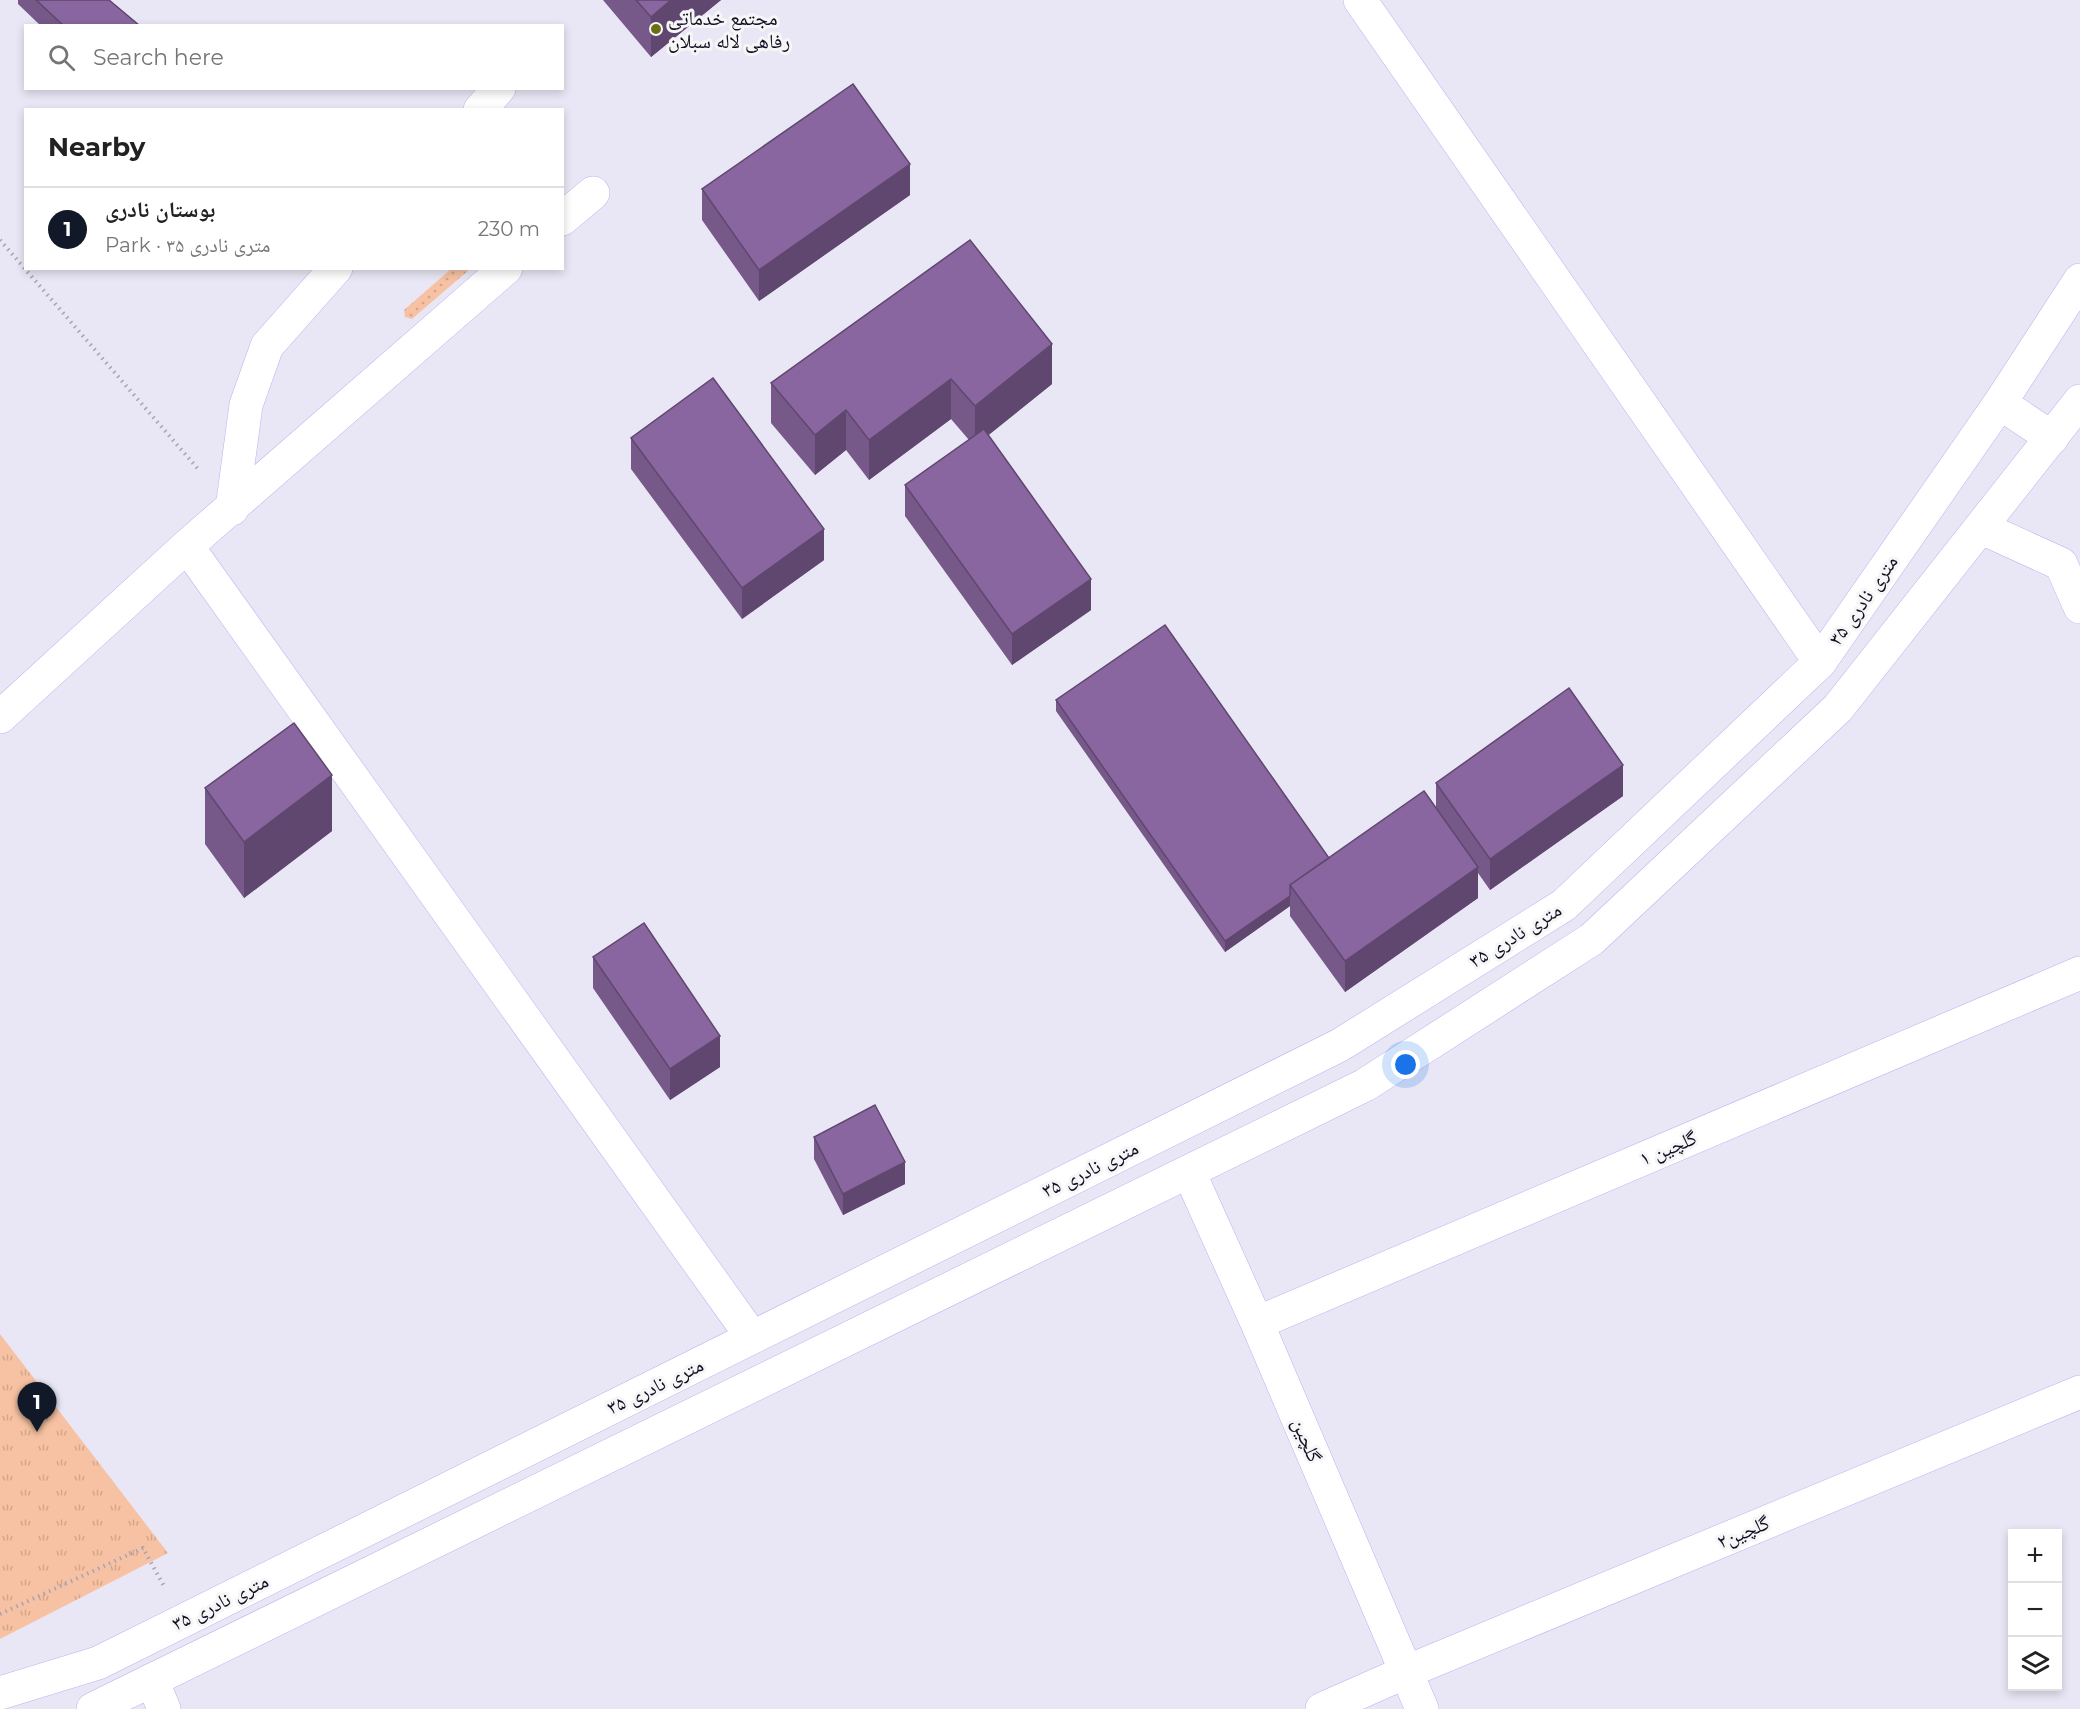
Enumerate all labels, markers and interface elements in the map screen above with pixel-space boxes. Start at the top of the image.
place label: مجتمع خدماتی رفاهی لاله سبلان [668,6,790,53]
marker: مجتمع خدماتی رفاهی لاله سبلان [649,22,663,36]
search box [24,24,564,90]
icon: search [45,41,78,74]
text: Search here [93,44,224,71]
text: Nearby [48,131,145,163]
text: بوستان نادری [105,196,215,223]
text: 1 [64,217,71,241]
text: 230 m [478,217,540,241]
text: Park · ۳۵ متری نادری [105,233,270,257]
street label: ۳۵ متری نادری [1823,550,1903,650]
street label: ۳۵ متری نادری [1464,897,1566,973]
your location [1391,1050,1420,1079]
street label: گلچین ۱ [1636,1125,1700,1171]
street label: ۳۵ متری نادری [1038,1135,1142,1203]
street label: ۳۵ متری نادری [603,1352,707,1420]
pin: 1 [18,1382,57,1432]
street label: گلچین [1287,1414,1327,1466]
street label: گلچین۲ [1713,1510,1773,1554]
map controls [2008,1529,2062,1691]
button: + [2008,1529,2062,1583]
street label: ۳۵ متری نادری [168,1568,272,1636]
button: − [2008,1583,2062,1637]
button: layers [2008,1637,2062,1691]

